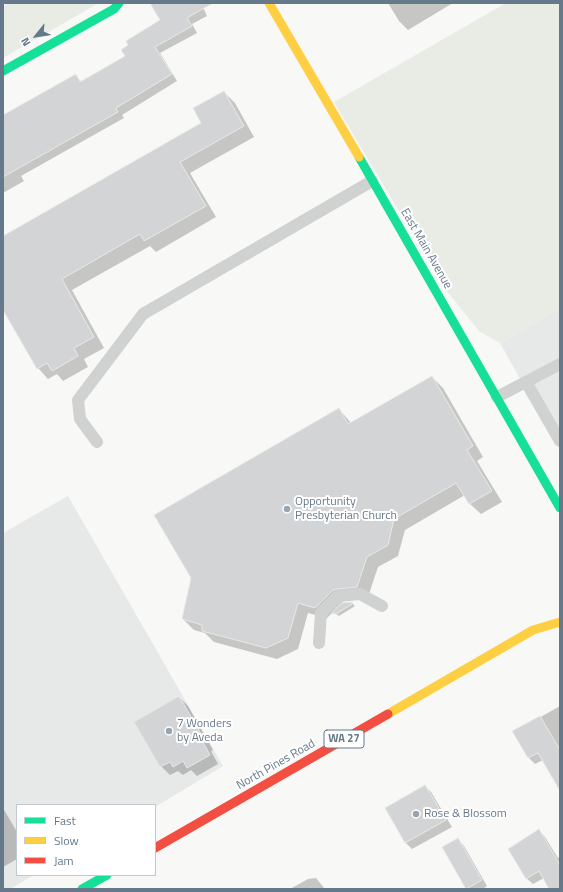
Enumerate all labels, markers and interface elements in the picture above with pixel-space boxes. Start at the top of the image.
north arrow [16,16,56,56]
text: N [17,35,34,49]
street label: East Main Avenue [397,206,455,292]
place label: Opportunity Presbyterian Church [295,495,397,523]
marker: Opportunity Presbyterian Church [282,504,292,514]
place label: 7 Wonders by Aveda [177,717,232,745]
marker: 7 Wonders by Aveda [164,726,174,736]
road number: WA 27 [324,730,364,748]
street label: North Pines Road [234,737,318,793]
legend [16,804,156,876]
place label: Rose & Blossom [424,807,507,821]
marker: Rose & Blossom [411,809,421,819]
text: Fast [54,811,76,830]
text: Slow [54,831,79,850]
text: Jam [54,851,74,870]

